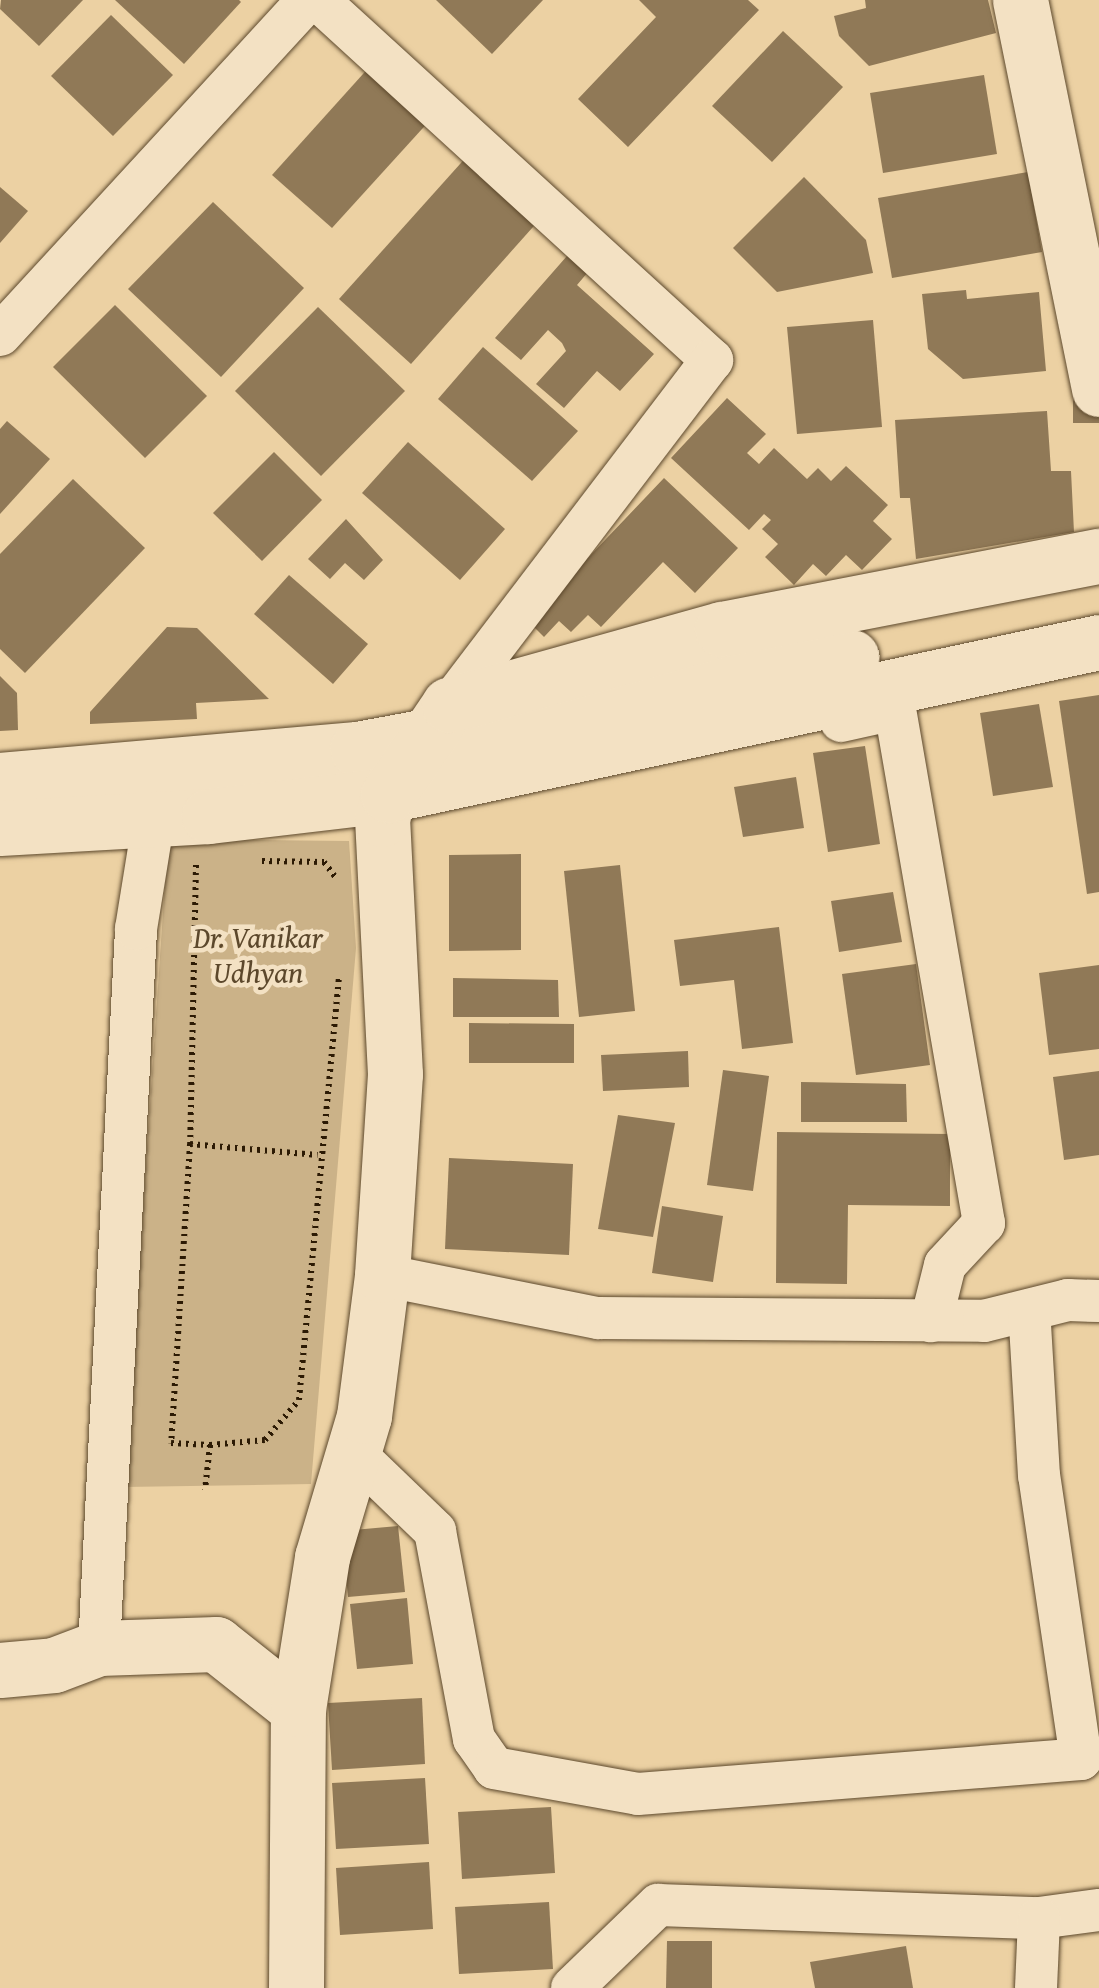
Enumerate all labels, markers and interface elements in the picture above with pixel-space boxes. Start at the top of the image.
park label: Dr. Vanikar Udhyan [193,919,323,990]

